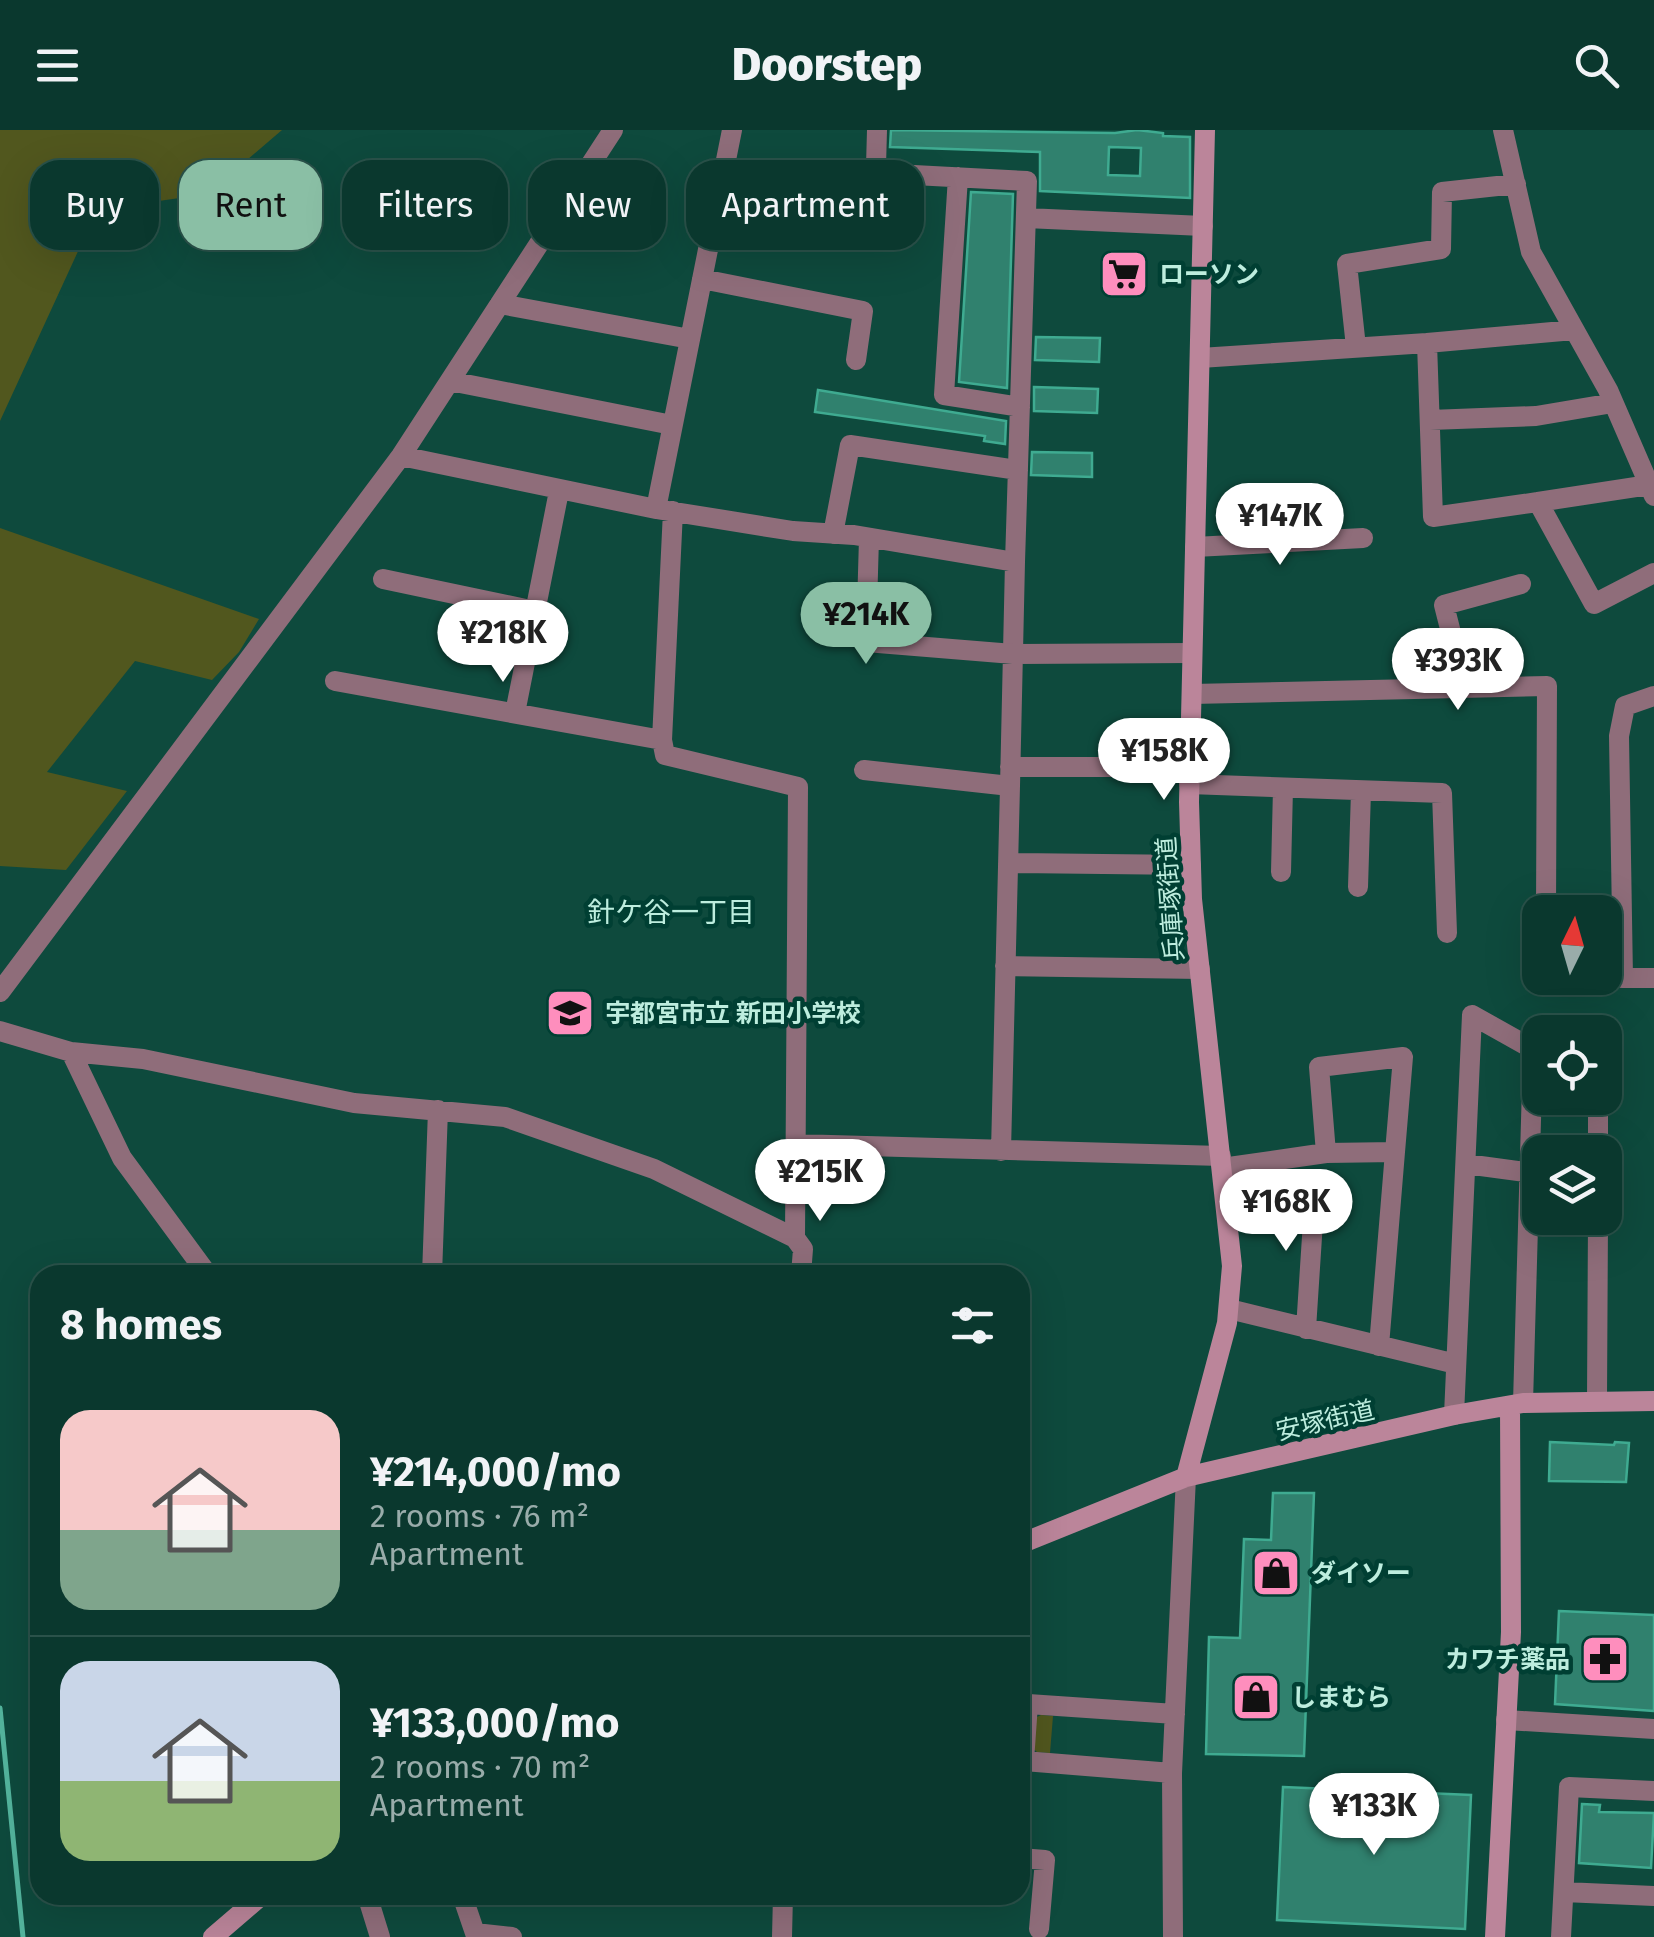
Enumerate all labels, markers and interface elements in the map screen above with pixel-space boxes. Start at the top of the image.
icon: menu [30,38,85,93]
text: Doorstep [732,38,922,92]
icon: search [1569,38,1624,93]
chip: Buy [30,160,159,250]
chip: Rent [179,160,322,250]
chip: Filters [342,160,508,250]
chip: New [528,160,666,250]
chip: Apartment [686,160,924,250]
supermarket icon: ローソン [1098,248,1150,300]
place label: ローソン [1159,260,1259,290]
pin: ¥147K [1210,483,1350,568]
text: ¥147K [1238,496,1322,534]
pin: ¥214K [796,582,936,667]
text: ¥214K [823,595,909,633]
pin: ¥218K [433,600,573,685]
text: ¥218K [459,613,547,651]
pin: ¥393K [1388,628,1528,713]
text: ¥393K [1414,641,1502,679]
pin: ¥158K [1094,718,1234,803]
text: ¥158K [1120,731,1208,769]
street label: 兵庫塚街道 [1152,836,1190,962]
north arrow [1522,895,1622,995]
map controls [1522,895,1622,1235]
district label: 針ケ谷一丁目 [587,896,755,929]
school or university icon: 宇都宮市立 新田小学校 [544,987,596,1039]
place label: 宇都宮市立 新田小学校 [605,999,861,1029]
button: locate [1522,1015,1622,1115]
button: layers [1522,1135,1622,1235]
pin: ¥215K [750,1139,890,1224]
text: ¥215K [777,1152,863,1190]
pin: ¥168K [1216,1169,1356,1254]
text: ¥168K [1242,1182,1330,1220]
icon: filters [945,1298,1000,1353]
text: 8 homes [60,1300,222,1350]
street label: 安塚街道 [1273,1395,1377,1447]
text: ¥214,000/mo [370,1447,621,1497]
icon: home [140,1450,260,1570]
text: 2 rooms · 76 m² [370,1497,589,1535]
text: Apartment [370,1535,524,1573]
shop icon: ダイソー [1250,1547,1302,1599]
place label: ダイソー [1311,1559,1411,1589]
pharmacy icon: カワチ薬品 [1579,1633,1631,1685]
place label: カワチ薬品 [1445,1645,1570,1675]
shop icon: しまむら [1230,1671,1282,1723]
place label: しまむら [1291,1683,1391,1713]
text: ¥133,000/mo [370,1698,620,1748]
icon: home [140,1701,260,1821]
text: 2 rooms · 70 m² [370,1748,590,1786]
pin: ¥133K [1304,1773,1444,1858]
text: Apartment [370,1786,524,1824]
text: ¥133K [1331,1786,1417,1824]

